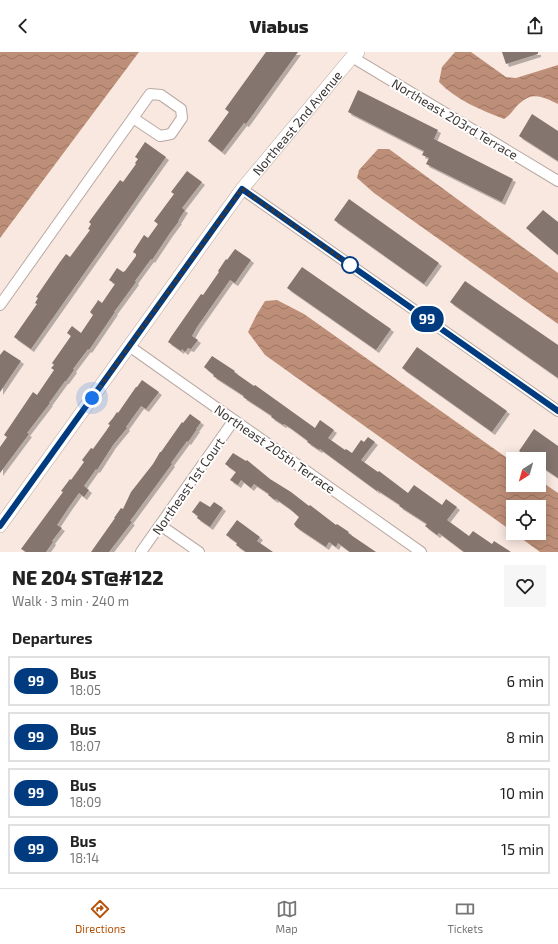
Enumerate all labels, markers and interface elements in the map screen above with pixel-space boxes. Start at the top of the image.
icon: back [12,15,34,37]
text: Viabus [249,15,309,37]
icon: share [524,15,546,37]
street label: Northeast 2nd Avenue [249,67,345,178]
street label: Northeast 203rd Terrace [389,75,521,163]
unlabelled marker [341,256,359,274]
line badge: 99 [409,306,445,332]
text: 99 [419,310,435,327]
your location [82,388,102,408]
street label: Northeast 205th Terrace [211,401,339,497]
street label: Northeast 1st Court [149,434,228,538]
north arrow [506,452,546,492]
map controls [506,452,546,540]
button: locate [506,500,546,540]
button: heart [504,565,546,607]
text: NE 204 ST@#122 [12,566,164,589]
text: Walk · 3 min · 240 m [12,593,129,609]
text: Departures [12,629,92,647]
text: Bus [70,664,96,682]
text: 99 [28,672,44,689]
text: 6 min [506,672,544,690]
text: 18:05 [70,682,101,698]
text: Bus [70,720,96,738]
text: 99 [28,728,44,745]
text: 8 min [506,728,544,746]
text: 18:07 [70,738,101,754]
text: Bus [70,776,96,794]
text: 99 [28,784,44,801]
text: 10 min [500,784,544,802]
text: 18:09 [70,794,101,810]
text: Bus [70,832,96,850]
text: 99 [28,840,44,857]
text: 15 min [501,840,544,858]
text: 18:14 [70,850,99,866]
tab: Directions [75,898,126,935]
tab: Map [276,898,298,935]
tab: Tickets [447,898,483,935]

